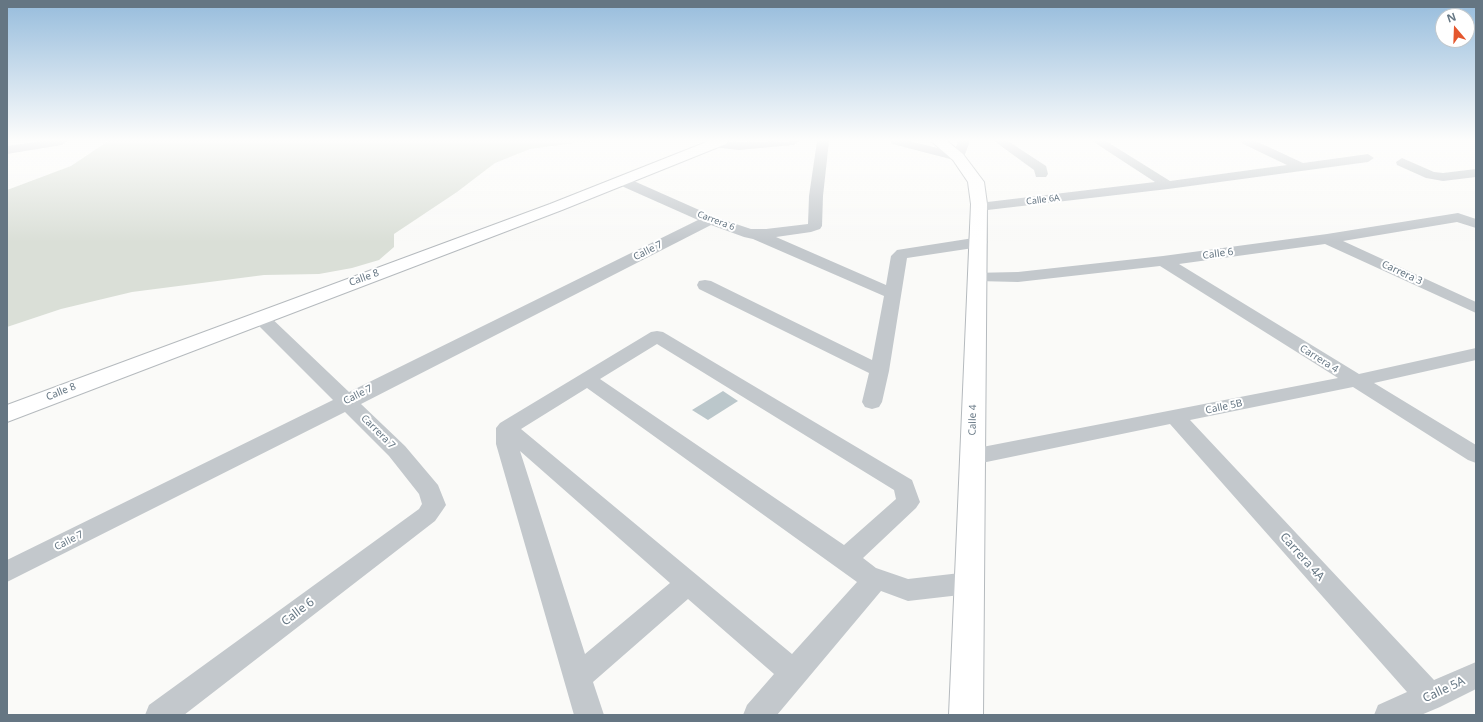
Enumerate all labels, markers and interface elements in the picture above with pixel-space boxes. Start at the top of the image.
north arrow [1435,8,1475,48]
text: N [1445,9,1458,26]
street label: Calle 6A [1026,193,1060,207]
street label: Carrera 6 [696,209,736,233]
street label: Calle 7 [631,239,665,263]
street label: Calle 6 [1202,246,1234,262]
street label: Carrera 3 [1380,258,1424,288]
street label: Calle 8 [347,267,381,289]
street label: Carrera 4 [1297,342,1341,376]
street label: Calle 8 [44,381,78,403]
street label: Calle 7 [341,383,375,407]
street label: Calle 5B [1204,397,1244,417]
street label: Calle 4 [967,404,979,436]
street label: Carrera 7 [358,412,398,452]
street label: Calle 7 [52,529,86,553]
street label: Carrera 4A [1277,530,1327,584]
street label: Calle 6 [279,595,317,629]
street label: Calle 5A [1421,674,1467,706]

